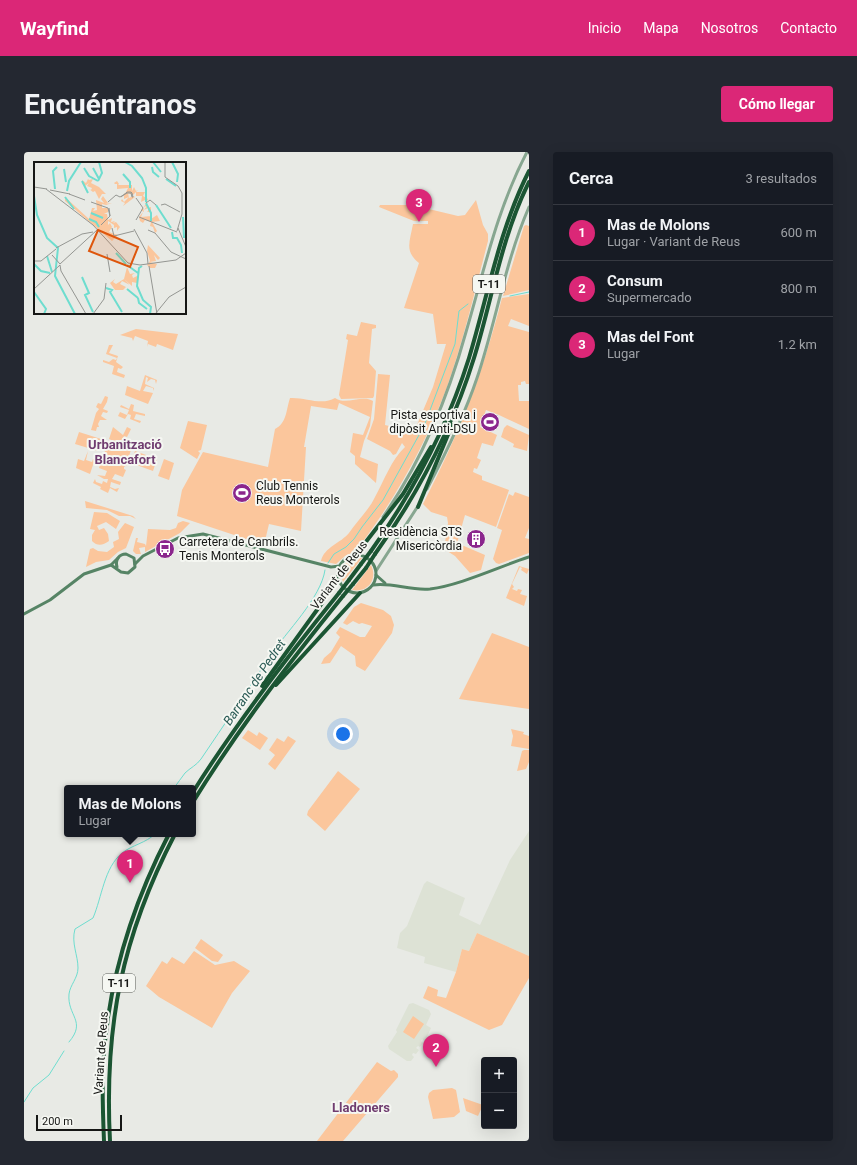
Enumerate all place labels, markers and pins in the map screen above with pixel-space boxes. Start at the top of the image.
pin: 3 [406,189,432,222]
place label: Pista esportiva i dipòsit Anti-DSU [389,408,476,436]
sports icon: Pista esportiva i dipòsit Anti-DSU [479,411,501,433]
place label: Club Tennis Reus Monterols [256,479,340,507]
sports icon: Club Tennis Reus Monterols [231,482,253,504]
place label: Residència STS Misericòrdia [379,525,462,553]
building icon: Residència STS Misericòrdia [465,528,487,550]
place label: Carretera de Cambrils. Tenis Monterols [179,535,298,563]
bus stop icon: Carretera de Cambrils. Tenis Monterols [154,538,176,560]
pin: 1 [117,850,143,883]
pin: 2 [423,1034,449,1067]

